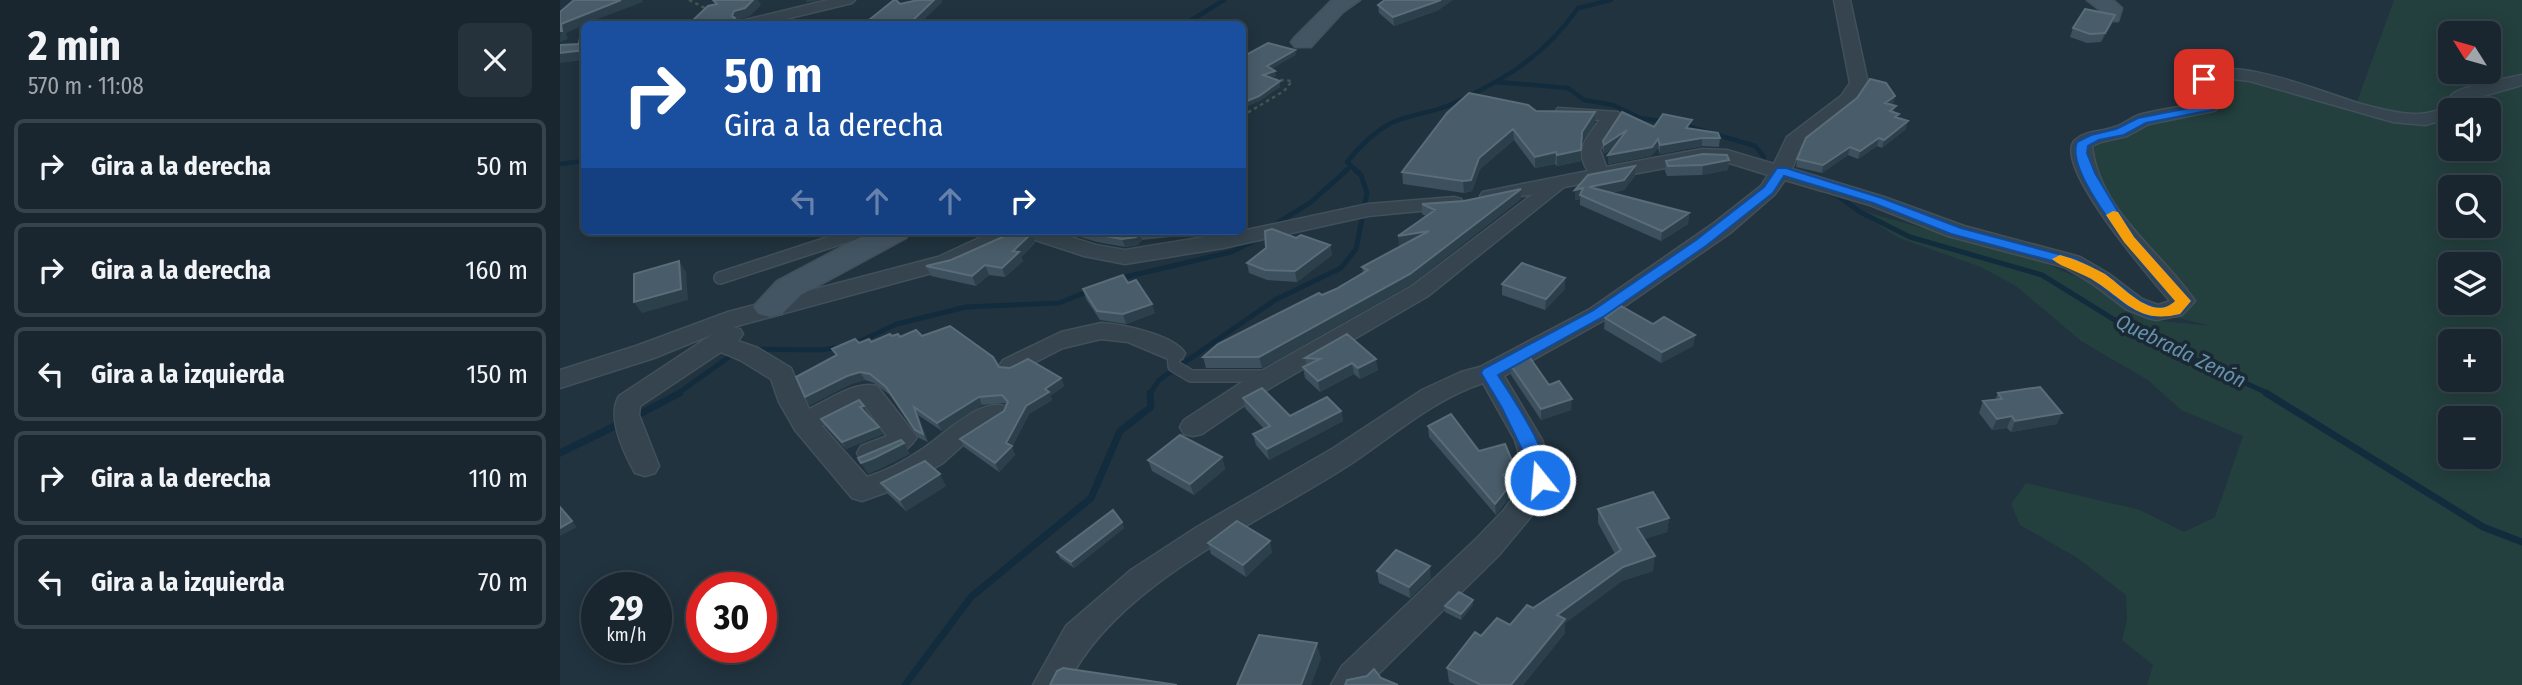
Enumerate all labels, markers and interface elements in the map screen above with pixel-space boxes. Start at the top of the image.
text: 2 min [28,21,121,71]
north arrow [2438,21,2501,84]
map controls [2438,21,2501,469]
button: close [458,23,532,97]
text: 50 m [724,46,822,105]
icon: right [609,49,700,140]
pin [2174,49,2234,109]
icon: arrive [2185,60,2223,98]
text: 570 m · 11:08 [28,72,144,100]
button: sound [2438,98,2501,161]
text: Gira a la derecha [724,106,944,144]
icon: right [32,147,70,185]
text: Gira a la derecha [91,151,271,182]
text: 50 m [476,151,528,182]
button: search [2438,175,2501,238]
icon: left [785,182,823,220]
icon: ahead [858,182,896,220]
icon: ahead [931,182,969,220]
icon: right [1004,182,1042,220]
icon: right [32,251,70,289]
button: layers [2438,252,2501,315]
text: Gira a la derecha [91,255,271,286]
text: 160 m [465,255,528,286]
water label: Quebrada Zenón [2112,308,2250,394]
button: + [2438,329,2501,392]
icon: left [32,355,70,393]
text: Gira a la izquierda [91,359,285,390]
text: 150 m [466,359,528,390]
button: − [2438,406,2501,469]
position arrow [1503,443,1577,517]
icon: right [32,459,70,497]
text: Gira a la derecha [91,463,271,494]
text: 110 m [468,463,528,494]
icon: left [32,563,70,601]
text: Gira a la izquierda [91,567,285,598]
text: 70 m [478,567,528,598]
speed limit sign: 30 [686,572,777,663]
text: 29 [609,587,644,629]
text: km/h [606,624,647,646]

